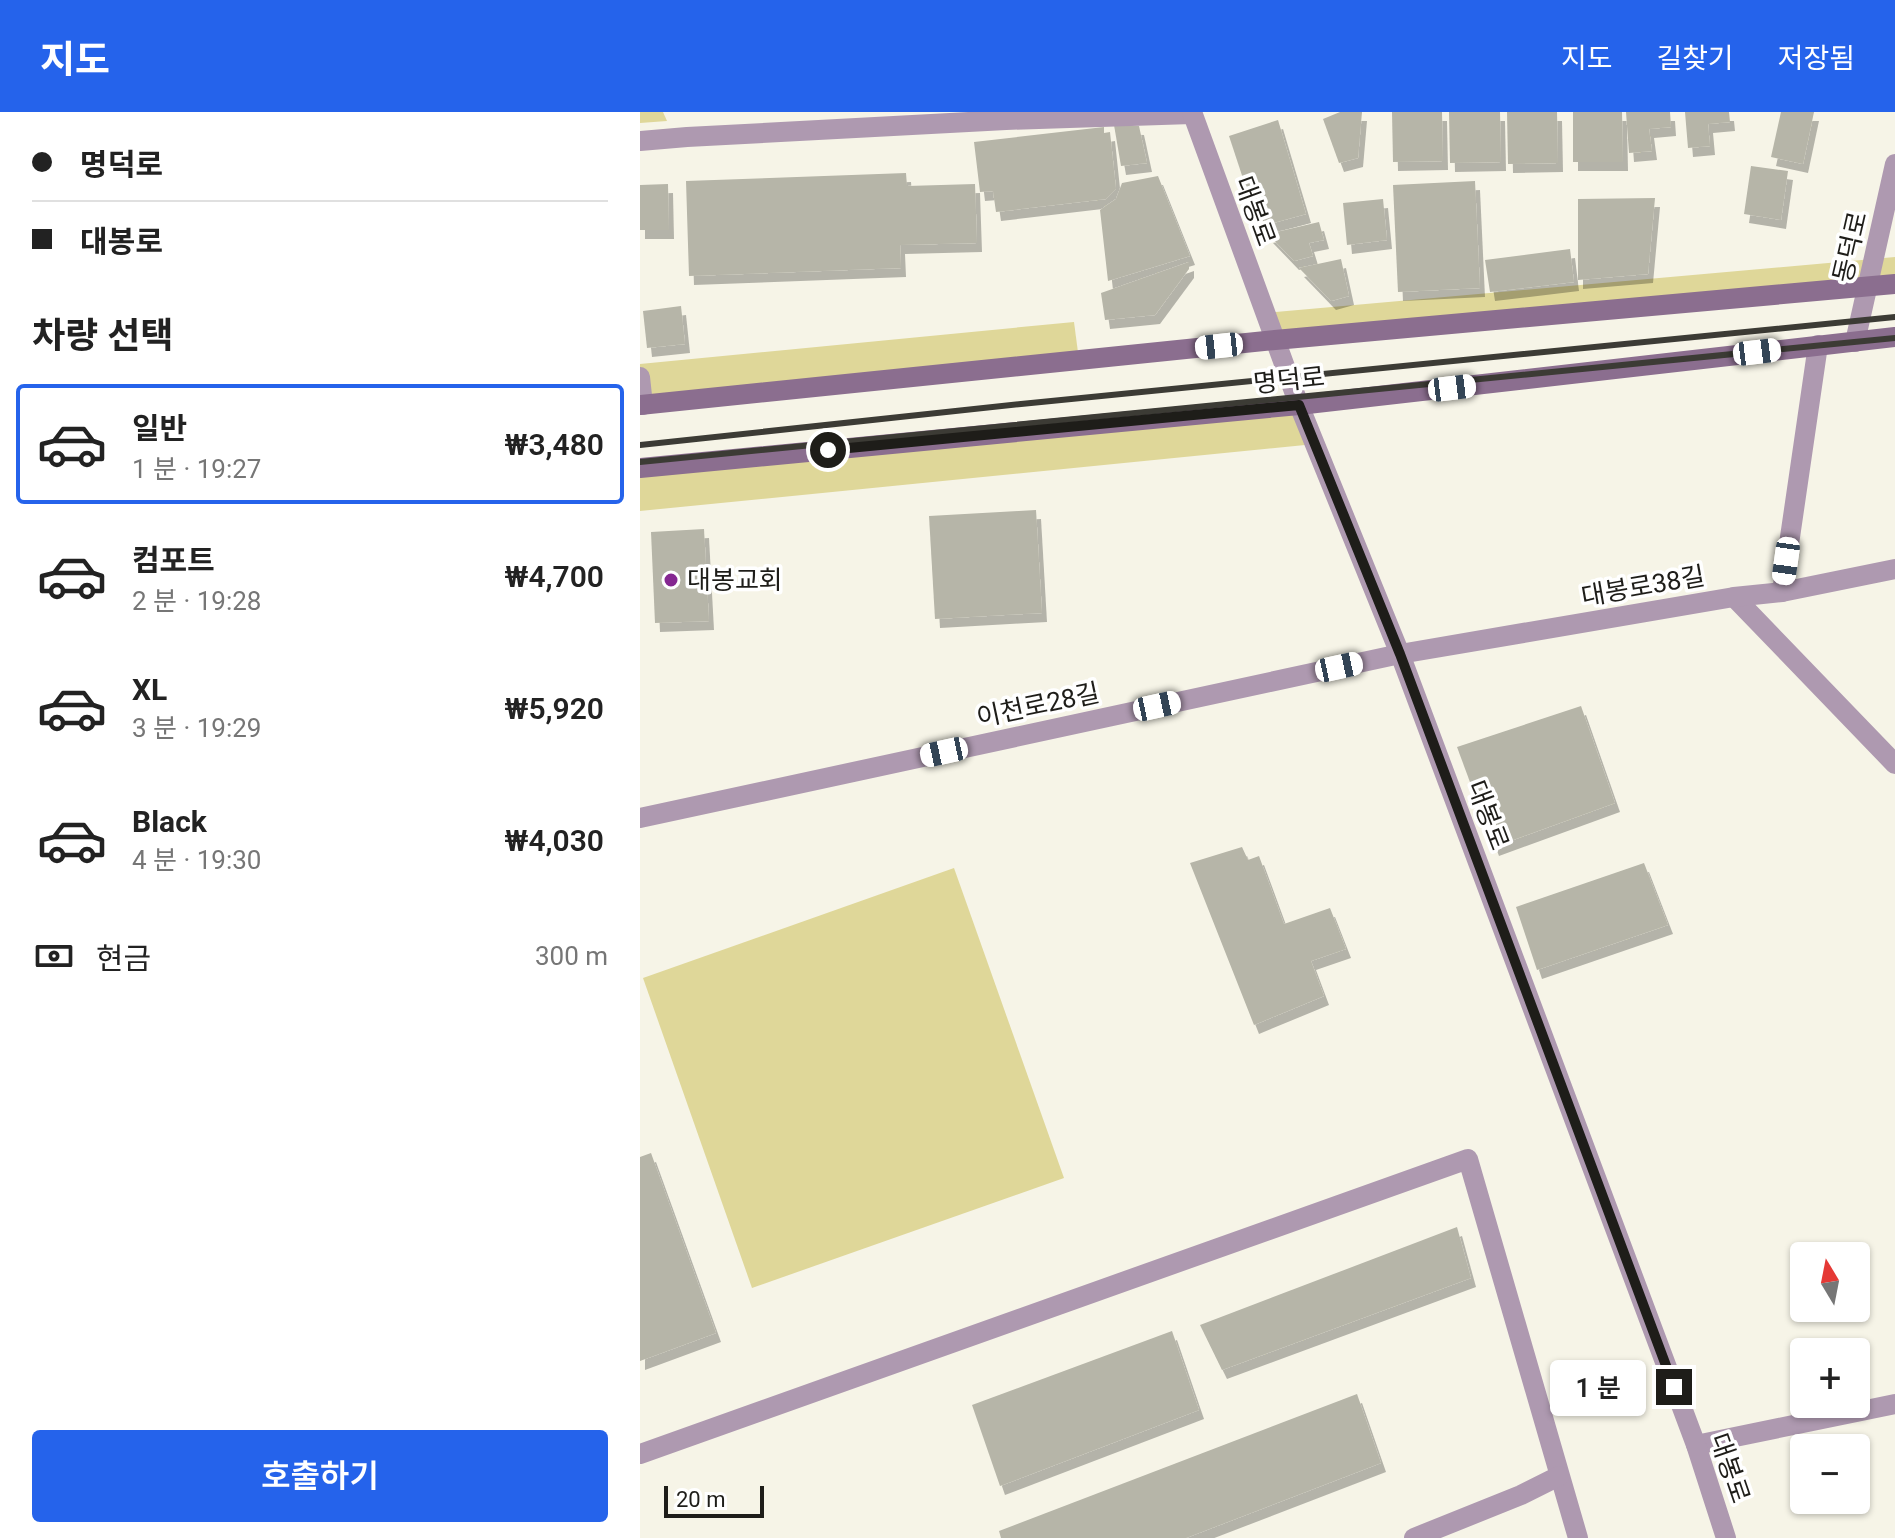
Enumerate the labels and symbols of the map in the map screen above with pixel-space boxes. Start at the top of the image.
street label: 대봉로 [1229,172,1281,250]
street label: 동덕로 [1827,209,1873,285]
car [1194,332,1244,360]
car [1732,337,1782,367]
street label: 명덕로 [1252,361,1326,399]
car [1427,373,1477,403]
route start [810,432,846,468]
car [1771,536,1801,586]
street label: 대봉로38길 [1579,560,1707,612]
place label: 대봉교회 [687,565,783,595]
marker: 대봉교회 [662,571,680,589]
car [1313,650,1365,684]
street label: 이천로28길 [974,677,1102,733]
car [1131,689,1183,723]
car [918,735,970,769]
street label: 대봉로 [1461,776,1515,854]
north arrow [1790,1242,1870,1322]
callout: 1 분 [1550,1359,1646,1415]
route end [1656,1369,1692,1405]
street label: 대봉로 [1704,1429,1756,1507]
scale bar [664,1482,764,1518]

